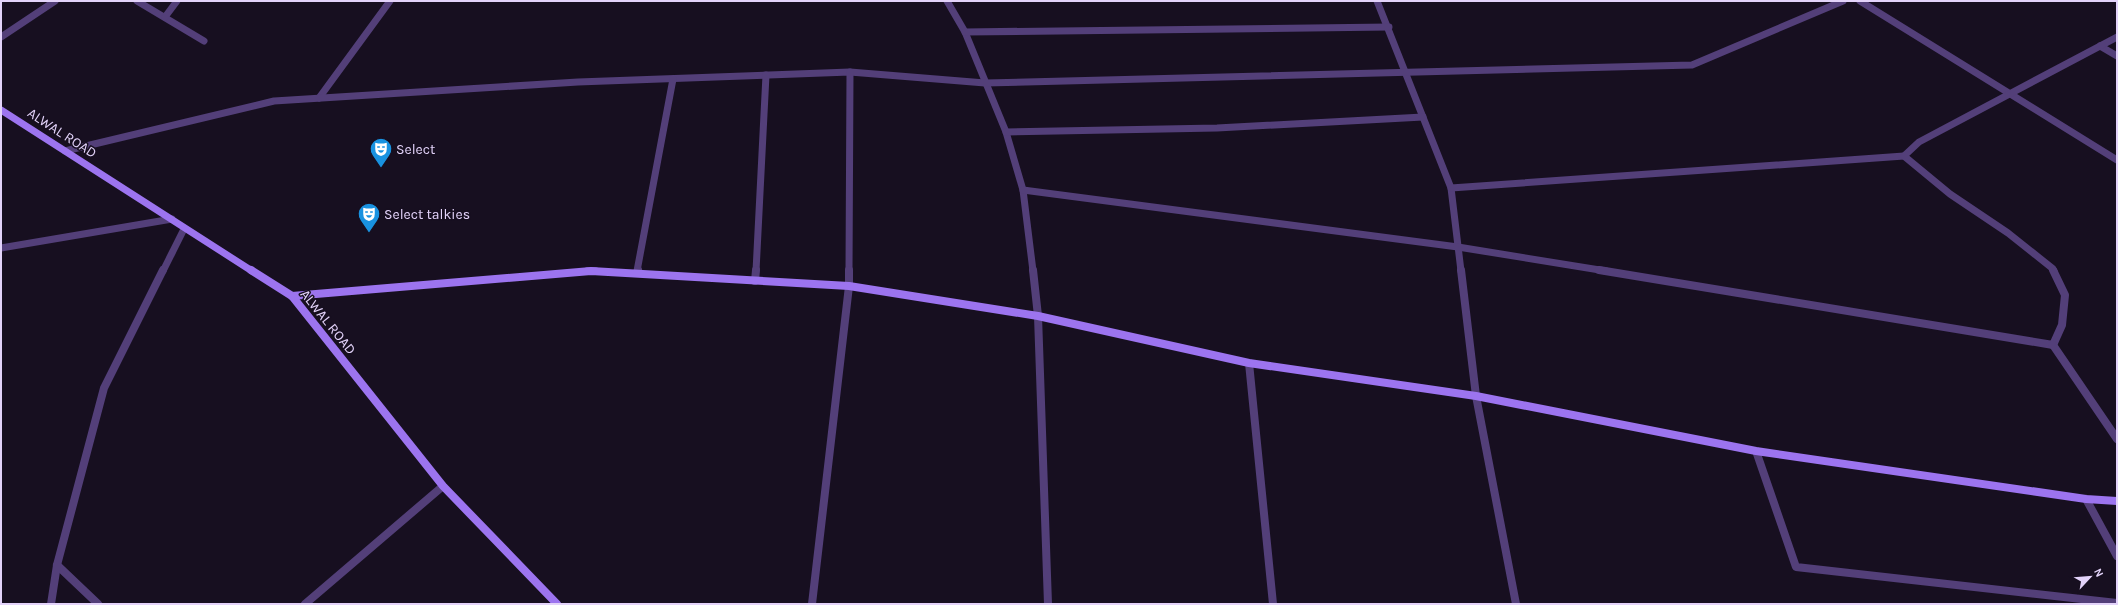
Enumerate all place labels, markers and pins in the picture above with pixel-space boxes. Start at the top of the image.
theatre icon: Select [368,136,394,169]
place label: Select [396,141,435,158]
theatre icon: Select talkies [356,201,382,234]
place label: Select talkies [384,206,470,223]

